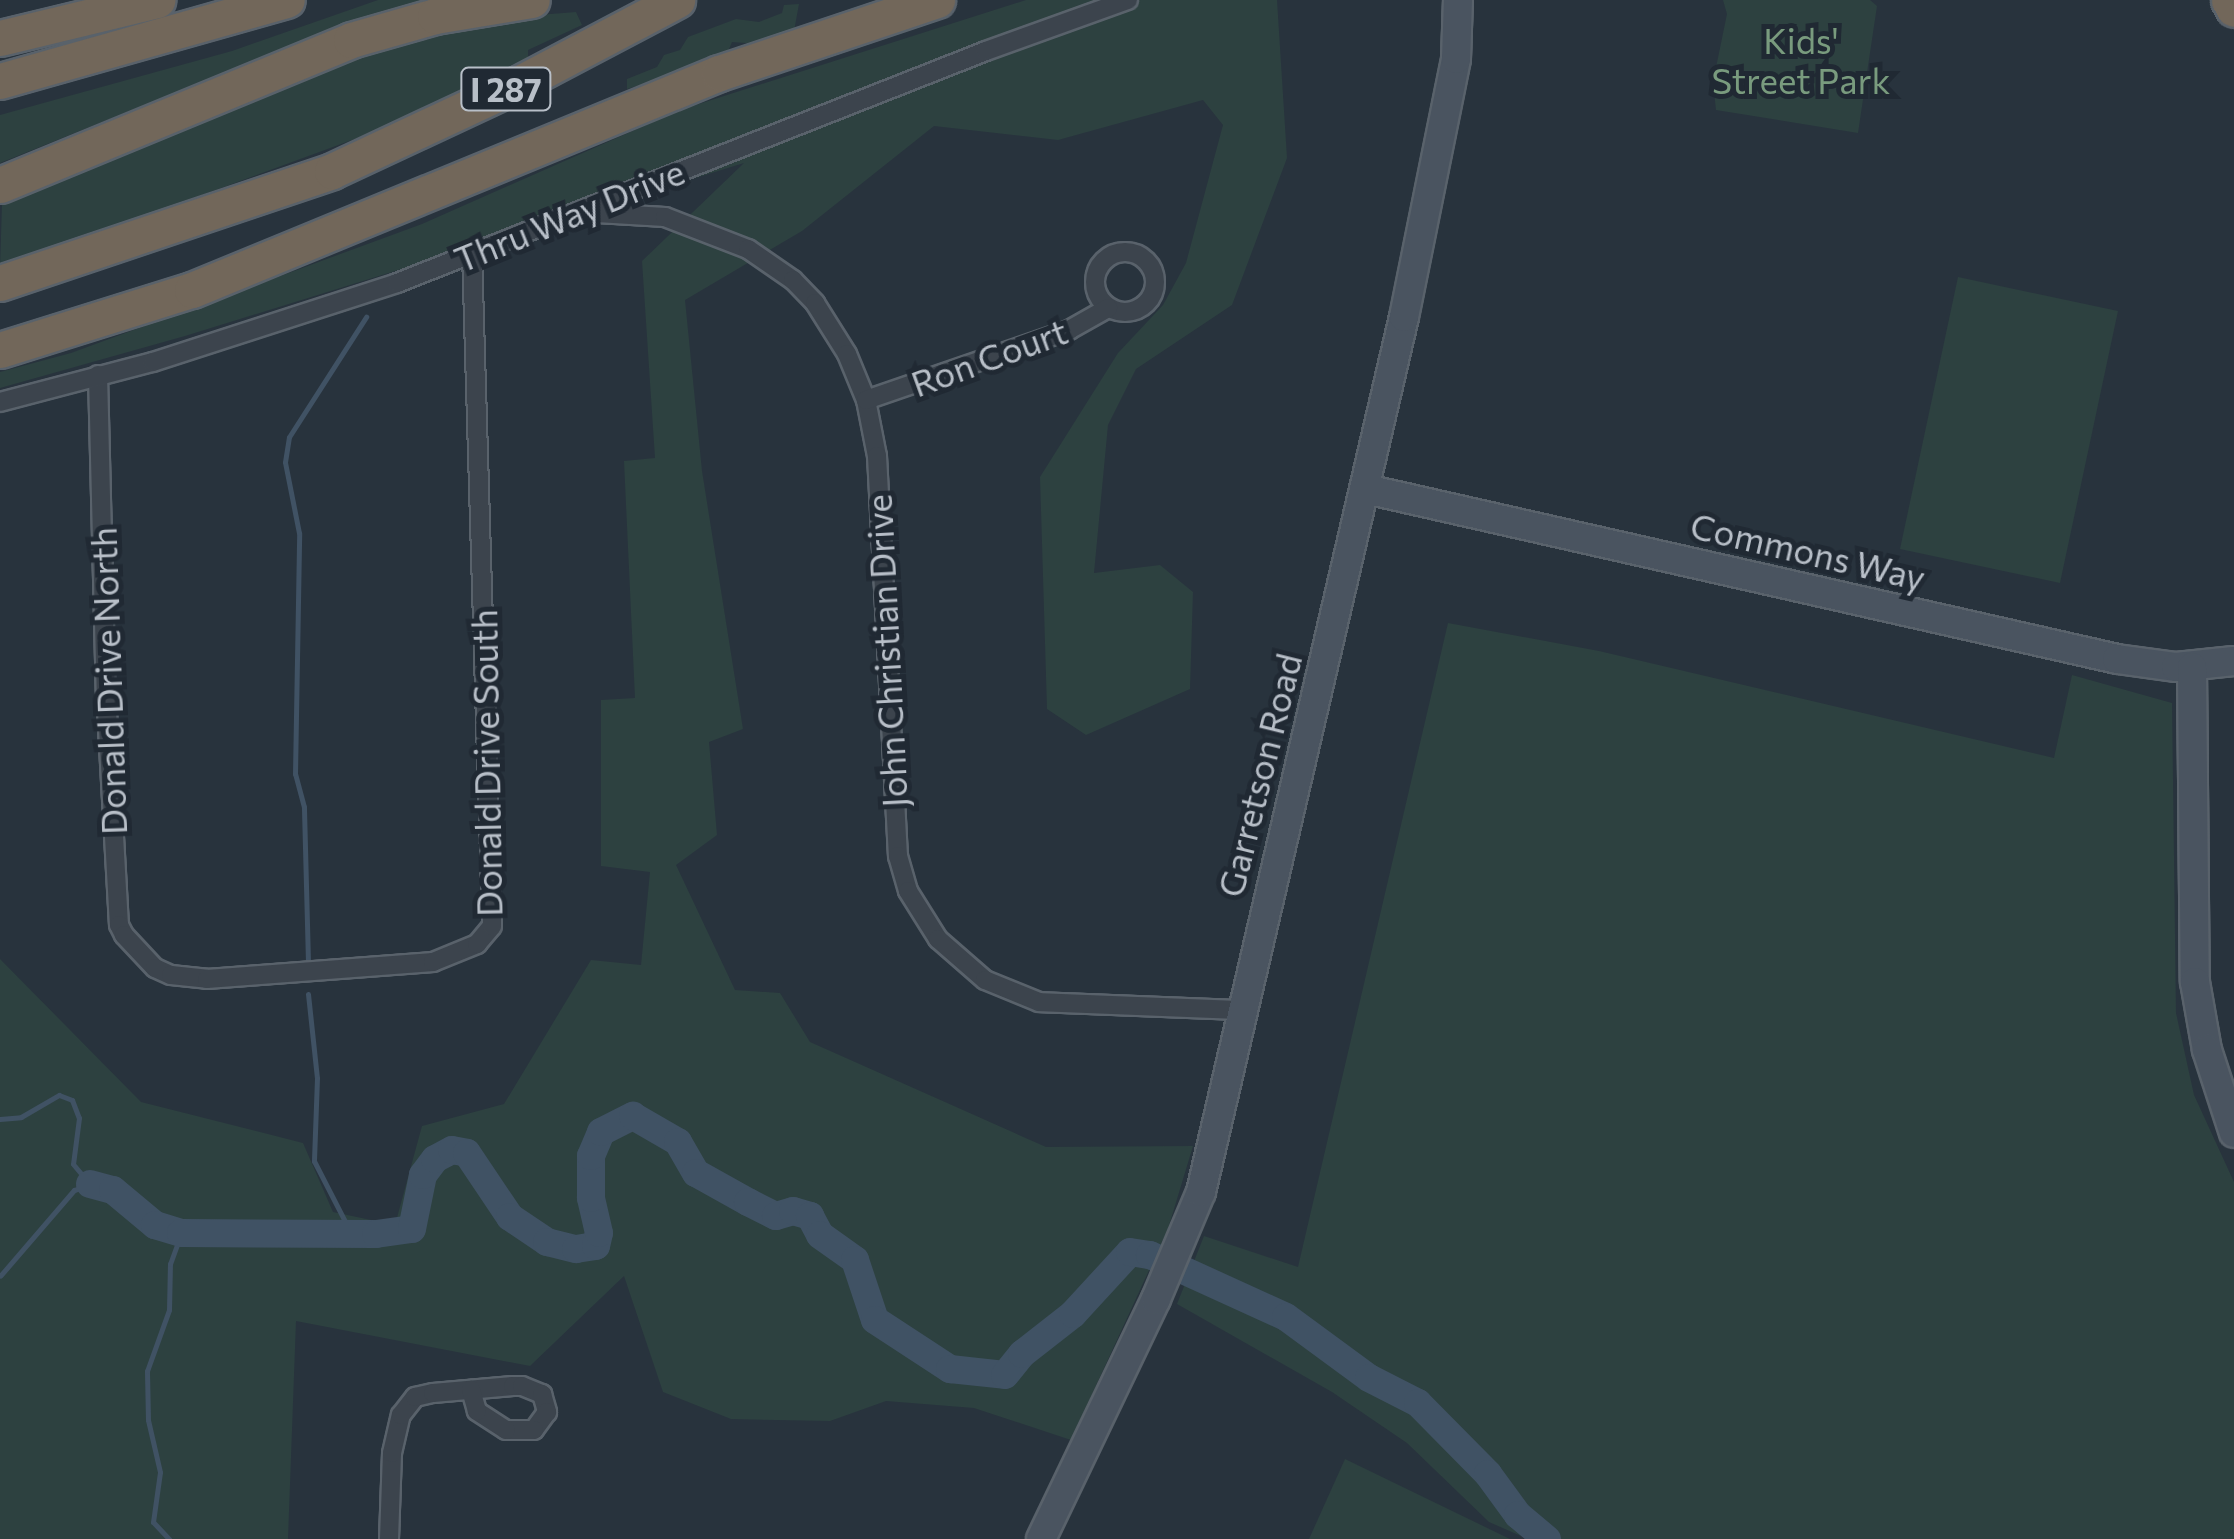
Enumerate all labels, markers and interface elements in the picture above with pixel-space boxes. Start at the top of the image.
park label: Kids' Street Park [1712,19,1890,101]
road number: I 287 [458,62,554,116]
street label: Thru Way Drive [448,150,690,280]
street label: Ron Court [905,309,1073,405]
street label: John Christian Drive [857,493,915,809]
street label: Commons Way [1687,504,1929,598]
street label: Donald Drive North [82,526,134,836]
street label: Donald Drive South [462,609,510,917]
street label: Garretson Road [1208,649,1310,901]

